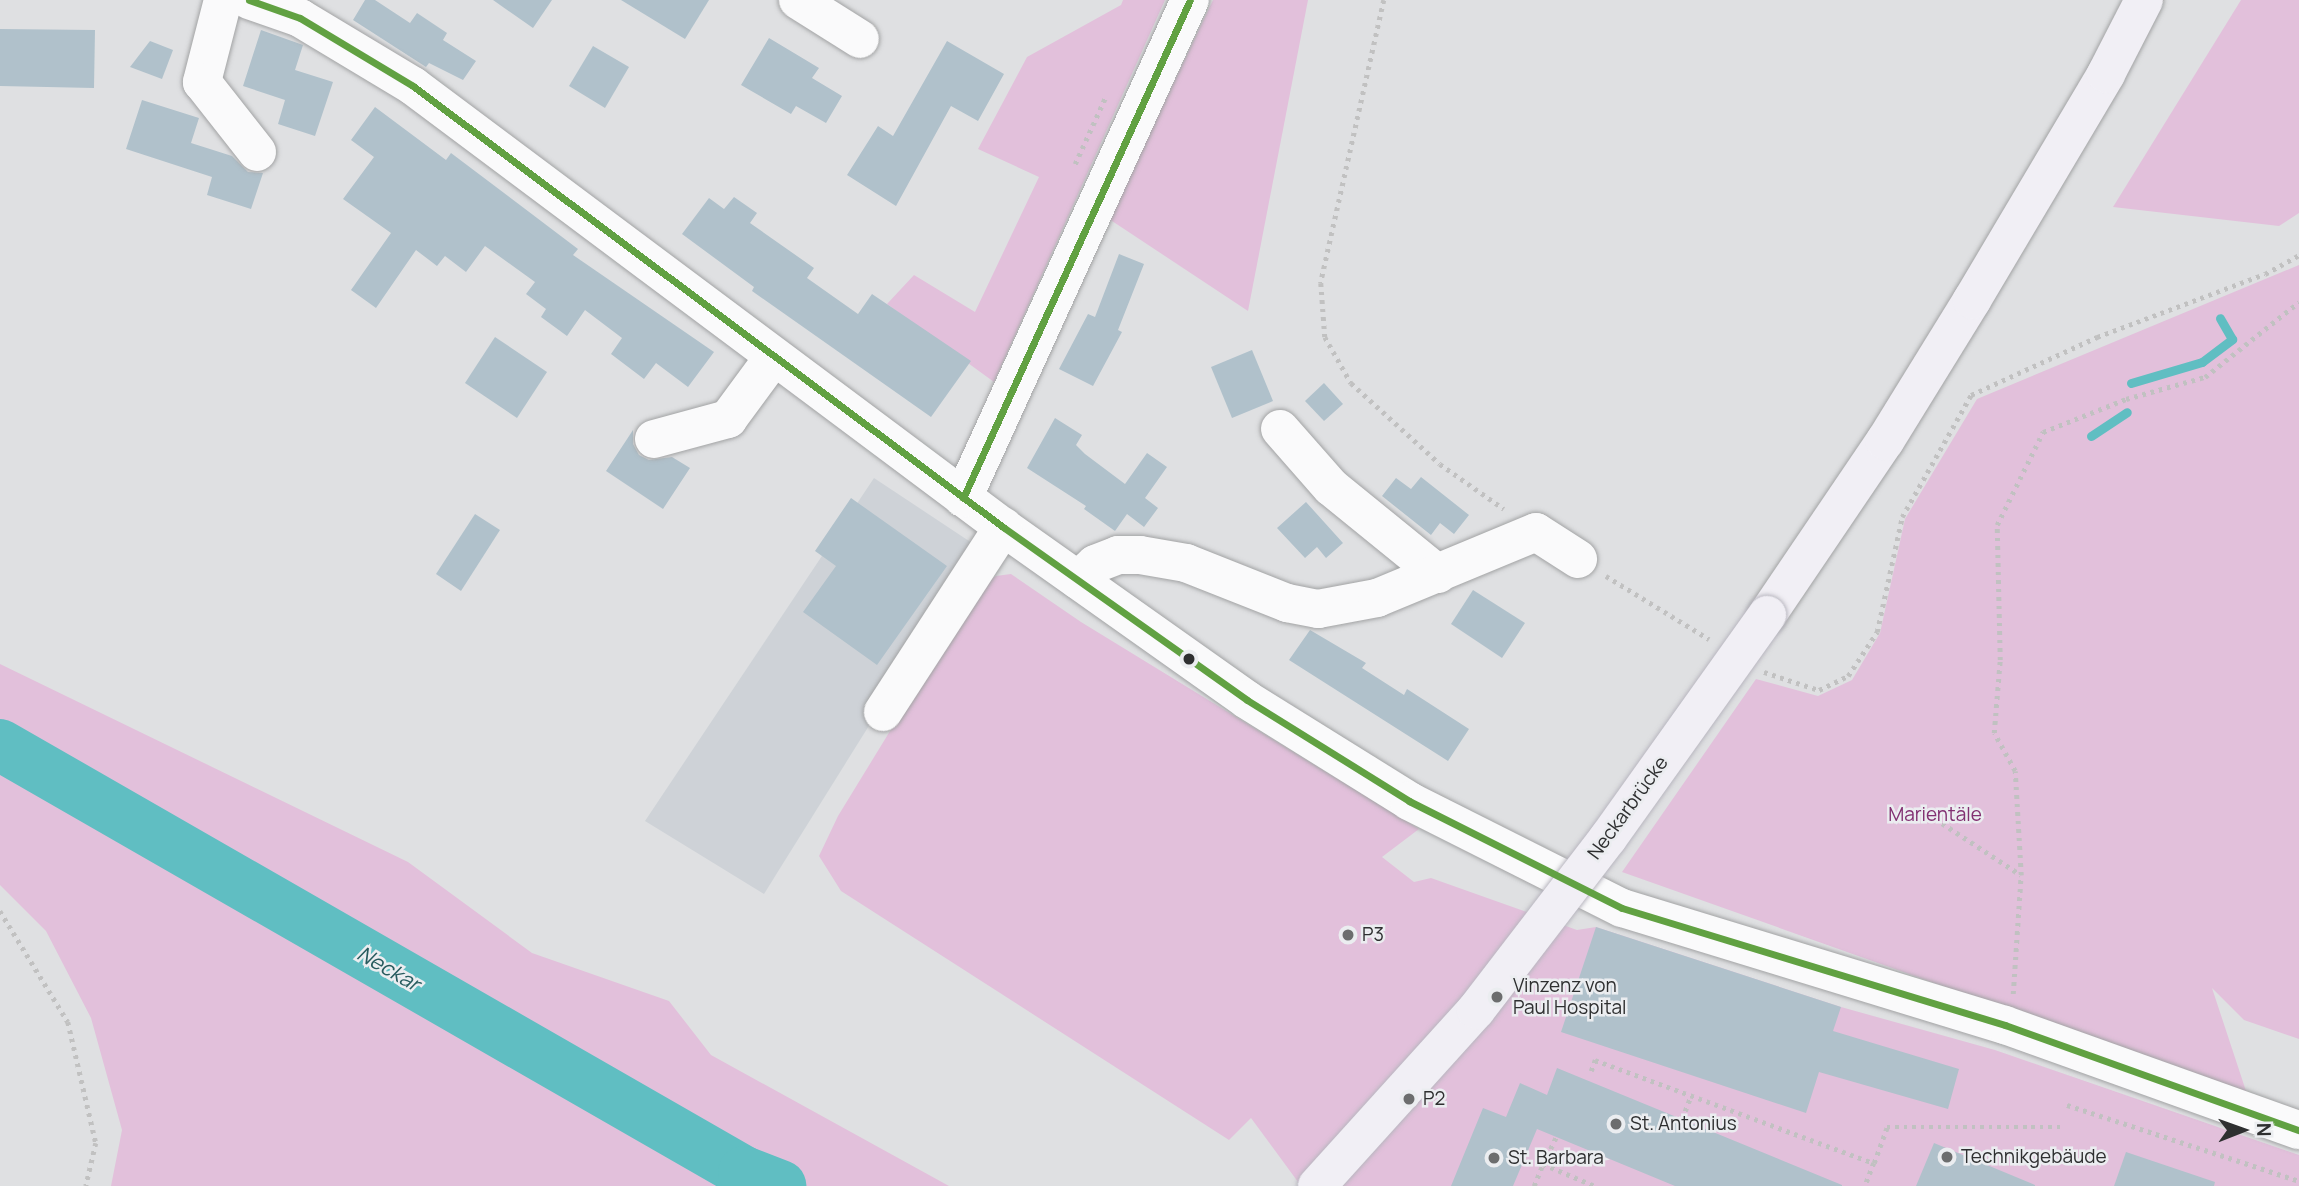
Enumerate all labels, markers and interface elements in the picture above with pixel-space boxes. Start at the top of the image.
unlabelled marker [1182,652,1196,666]
street label: Neckarbrücke [1583,752,1673,864]
park label: Marientäle [1888,804,1982,826]
place label: P3 [1362,924,1384,946]
marker: P3 [1340,927,1356,943]
water label: Neckar [353,940,425,996]
place label: Vinzenz von Paul Hospital [1513,975,1627,1019]
marker: Vinzenz von Paul Hospital [1487,987,1507,1007]
place label: P2 [1423,1088,1445,1110]
marker: P2 [1401,1091,1417,1107]
north arrow [2208,1095,2278,1165]
place label: St. Antonius [1630,1113,1737,1135]
marker: St. Antonius [1608,1116,1624,1132]
text: N [2251,1123,2277,1137]
place label: Technikgebäude [1961,1146,2107,1168]
place label: St. Barbara [1508,1147,1604,1169]
marker: Technikgebäude [1939,1149,1955,1165]
marker: St. Barbara [1486,1150,1502,1166]

